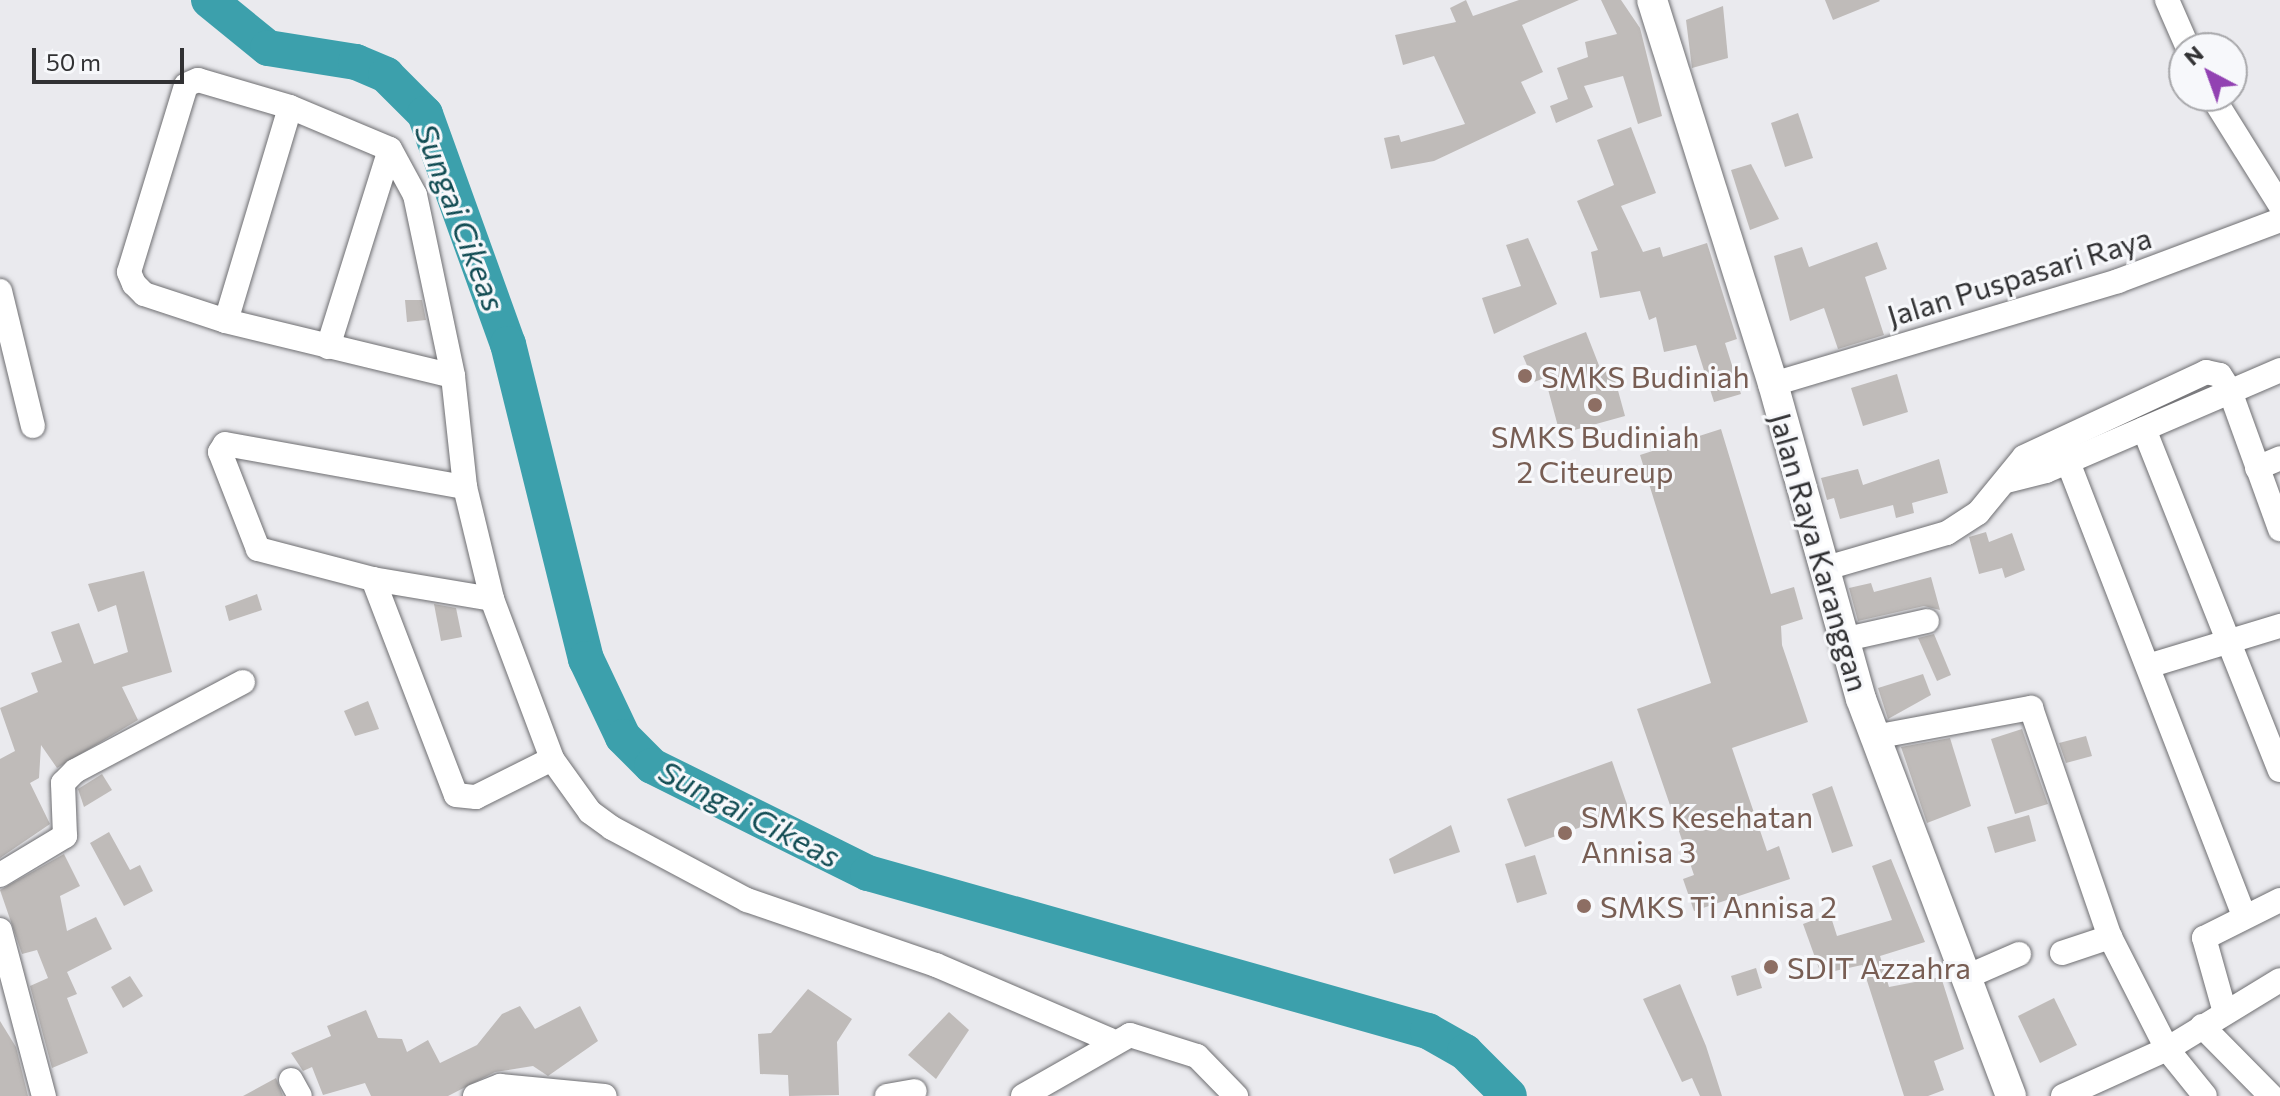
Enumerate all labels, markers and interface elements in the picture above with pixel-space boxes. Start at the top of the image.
scale bar [36,32,188,82]
north arrow [2168,32,2248,112]
text: N [2178,39,2208,71]
text: 50 m [46,47,101,76]
water label: Sungai Cikeas [408,118,514,316]
street label: Jalan Puspasari Raya [1883,219,2155,333]
place label: SMKS Budiniah [1541,358,1750,394]
marker: SMKS Budiniah [1516,367,1534,385]
marker: SMKS Budiniah 2 Citeureup [1586,396,1604,414]
street label: Jalan Raya Karanggan [1763,408,1877,696]
place label: SMKS Budiniah 2 Citeureup [1491,418,1699,488]
water label: Sungai Cikeas [653,751,847,875]
place label: SMKS Kesehatan Annisa 3 [1581,798,1813,868]
marker: SMKS Kesehatan Annisa 3 [1556,824,1574,842]
place label: SMKS Ti Annisa 2 [1600,888,1837,924]
marker: SMKS Ti Annisa 2 [1575,897,1593,915]
place label: SDIT Azzahra [1787,949,1971,985]
marker: SDIT Azzahra [1762,958,1780,976]

